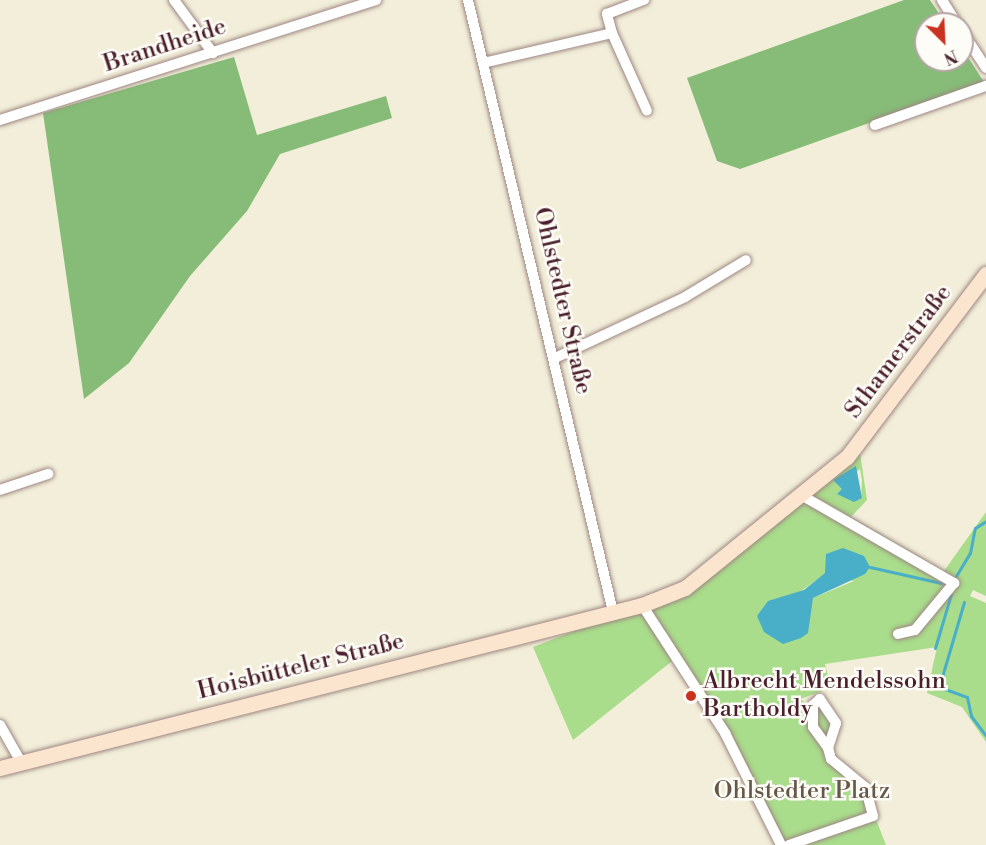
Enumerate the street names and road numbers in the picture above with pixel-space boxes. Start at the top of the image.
street label: Brandheide [100,13,230,79]
street label: Ohlstedter Straße [526,205,598,397]
street label: Sthamerstraße [839,280,959,424]
street label: Hoisbütteler Straße [195,627,407,707]

